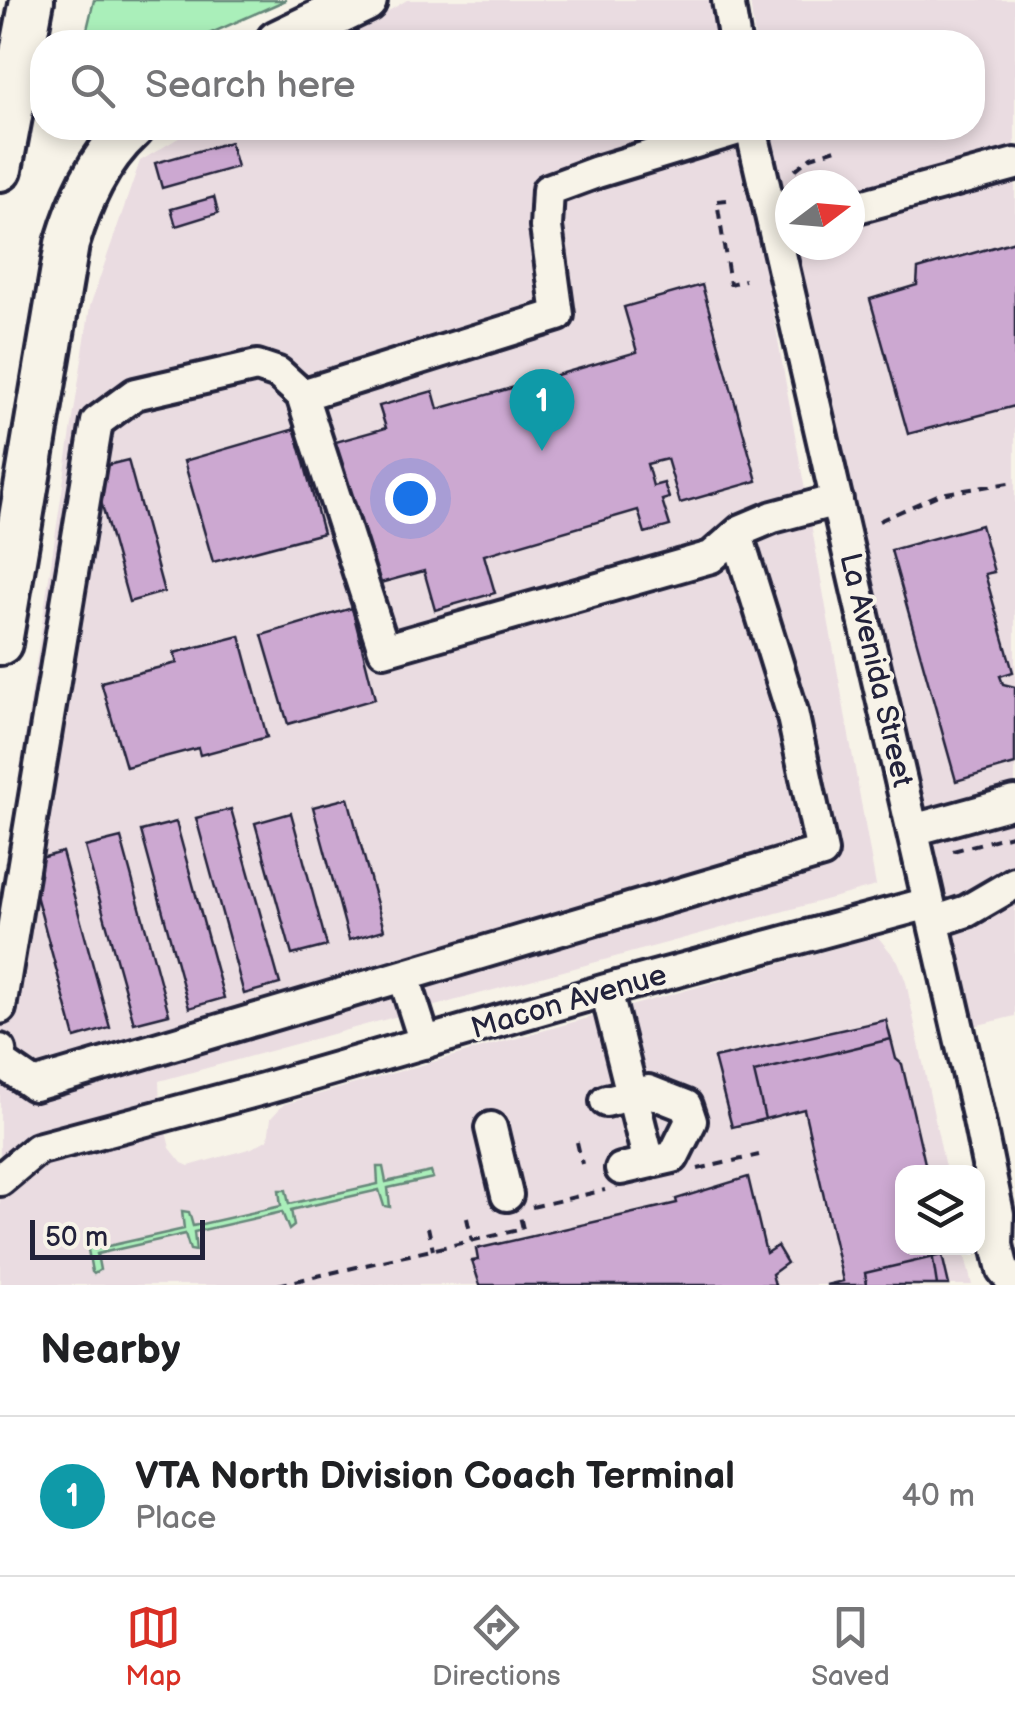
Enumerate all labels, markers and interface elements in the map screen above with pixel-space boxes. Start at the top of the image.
search box [30,30,985,140]
icon: search [65,58,120,113]
text: Search here [145,63,356,108]
north arrow [775,170,865,260]
pin: 1 [510,368,574,451]
your location [385,473,436,524]
street label: La Avenida Street [832,550,920,790]
street label: Macon Avenue [467,957,671,1047]
map controls [895,1165,985,1255]
button: layers [895,1165,985,1255]
scale bar [30,1215,205,1260]
text: 50 m [45,1221,108,1254]
text: Nearby [40,1325,180,1376]
text: VTA North Division Coach Terminal [135,1454,735,1499]
text: 1 [66,1477,79,1516]
text: 40 m [902,1477,975,1516]
text: Place [135,1499,216,1538]
tab: Map [125,1600,182,1693]
tab: Directions [432,1600,561,1693]
tab: Saved [811,1600,890,1693]

